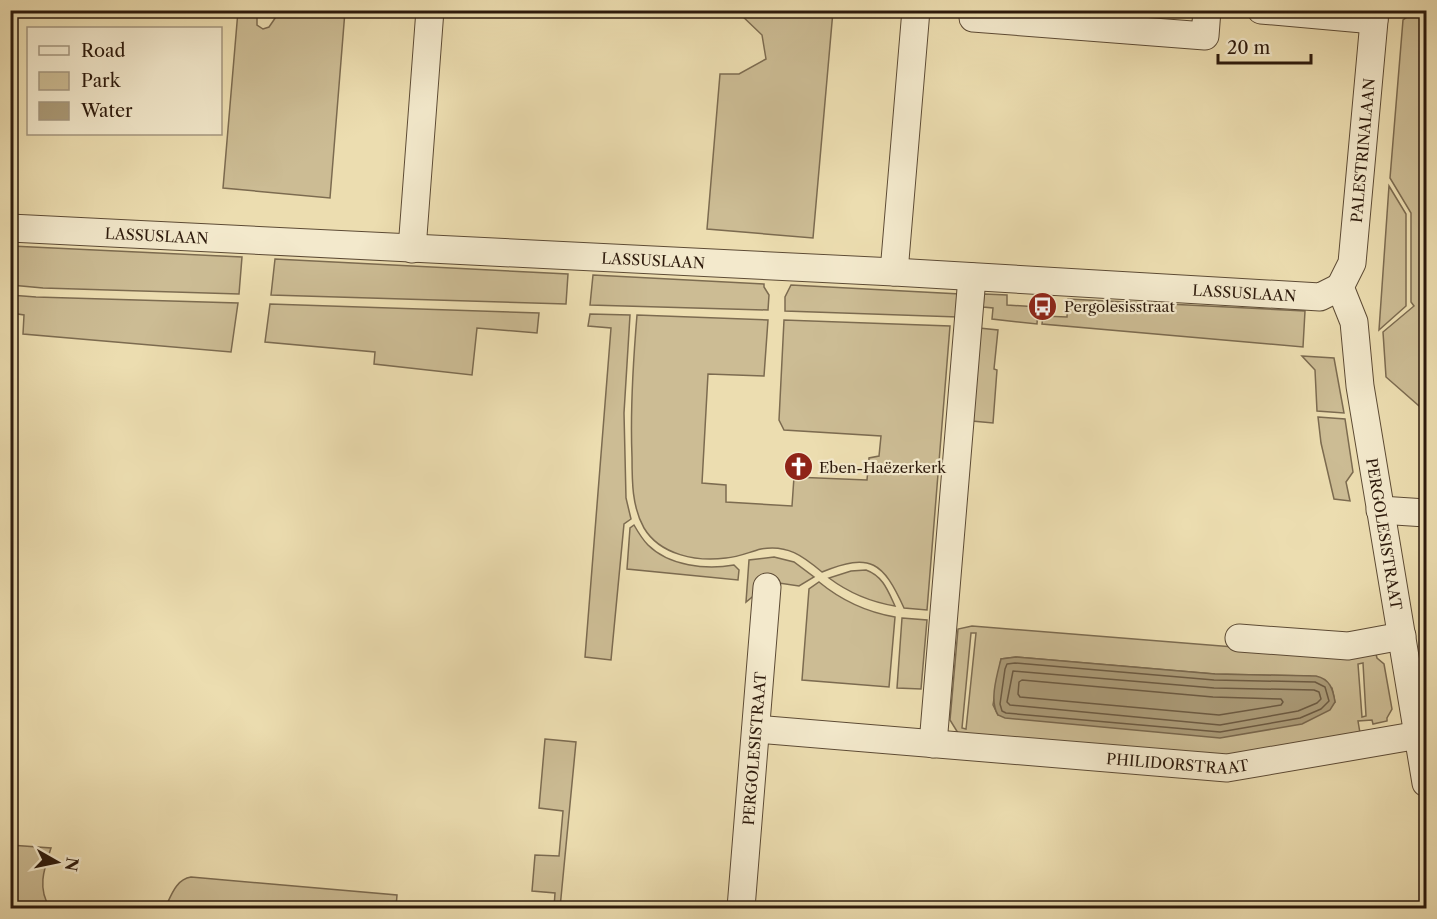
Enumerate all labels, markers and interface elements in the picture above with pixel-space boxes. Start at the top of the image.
legend [27,27,222,135]
scale bar [1218,27,1311,65]
text: 20 m [1227,37,1271,59]
text: Road [81,40,126,62]
text: Park [81,70,122,92]
street label: PALESTRINALAAN [1346,77,1378,223]
text: Water [80,100,133,122]
street label: LASSUSLAAN [104,223,209,247]
street label: LASSUSLAAN [601,248,706,272]
street label: LASSUSLAAN [1192,280,1297,305]
bus stop icon: Pergolesisstraat [1027,290,1059,322]
place label: Pergolesisstraat [1064,297,1176,316]
church icon: Eben-Haëzerkerk [782,451,814,483]
street label: PERGOLESISTRAAT [1363,457,1407,612]
place label: Eben-Haëzerkerk [819,458,947,477]
street label: PERGOLESISTRAAT [738,670,770,826]
street label: PHILIDORSTRAAT [1106,749,1251,778]
north arrow [27,832,87,892]
text: N [61,856,83,873]

